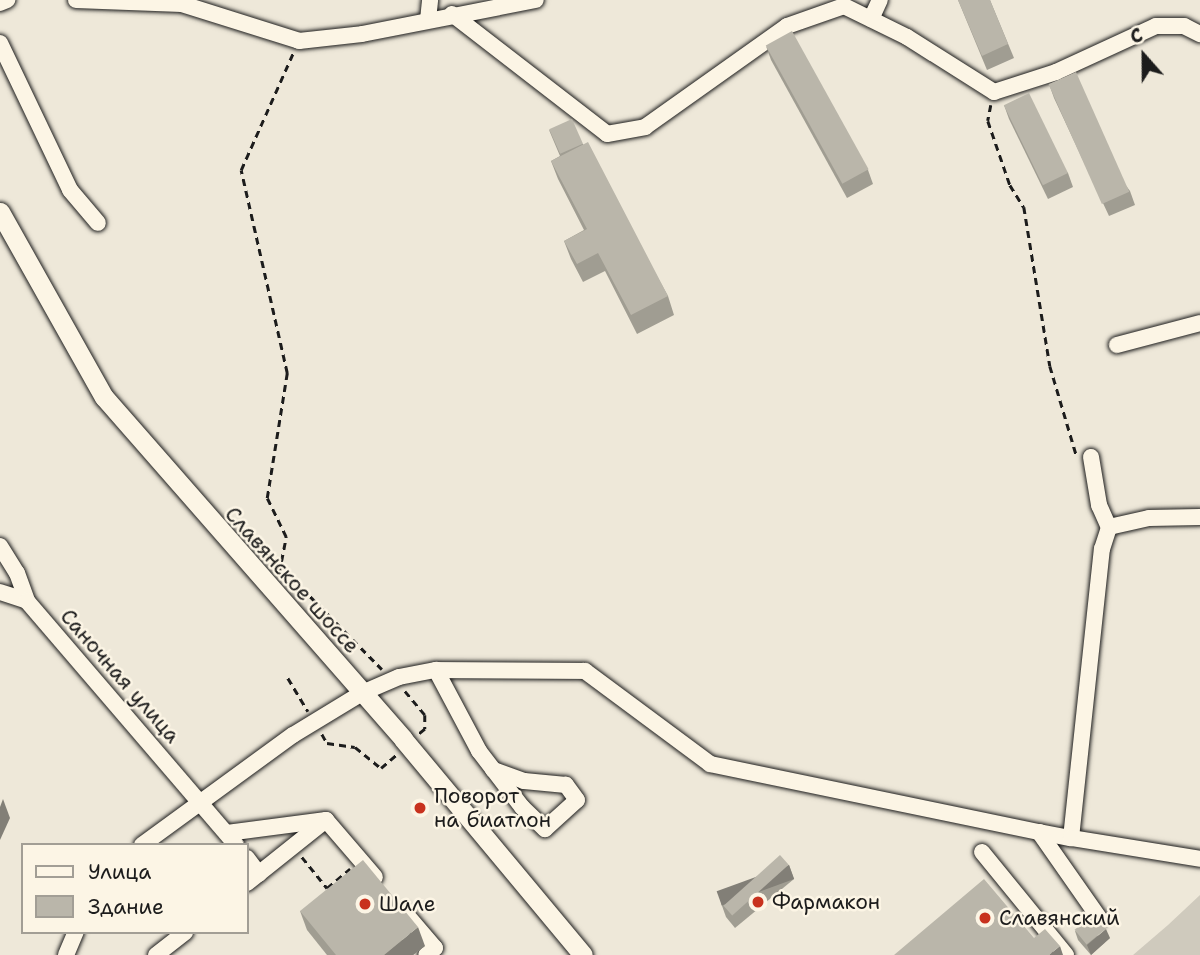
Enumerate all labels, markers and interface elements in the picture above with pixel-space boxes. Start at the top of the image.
north arrow [1109,21,1179,91]
text: С [1126,22,1146,50]
street label: Славянское шоссе [220,502,364,658]
street label: Саночная улица [55,604,185,748]
place label: Поворот на биатлон [434,783,551,833]
marker: Поворот на биатлон [412,800,428,816]
legend [21,843,248,934]
text: Улица [88,858,151,886]
place label: Фармакон [772,889,880,915]
place label: Шале [379,891,436,917]
text: Здание [88,893,164,921]
marker: Фармакон [750,894,766,910]
marker: Шале [357,896,373,912]
place label: Славянский [999,905,1120,931]
marker: Славянский [977,910,993,926]

